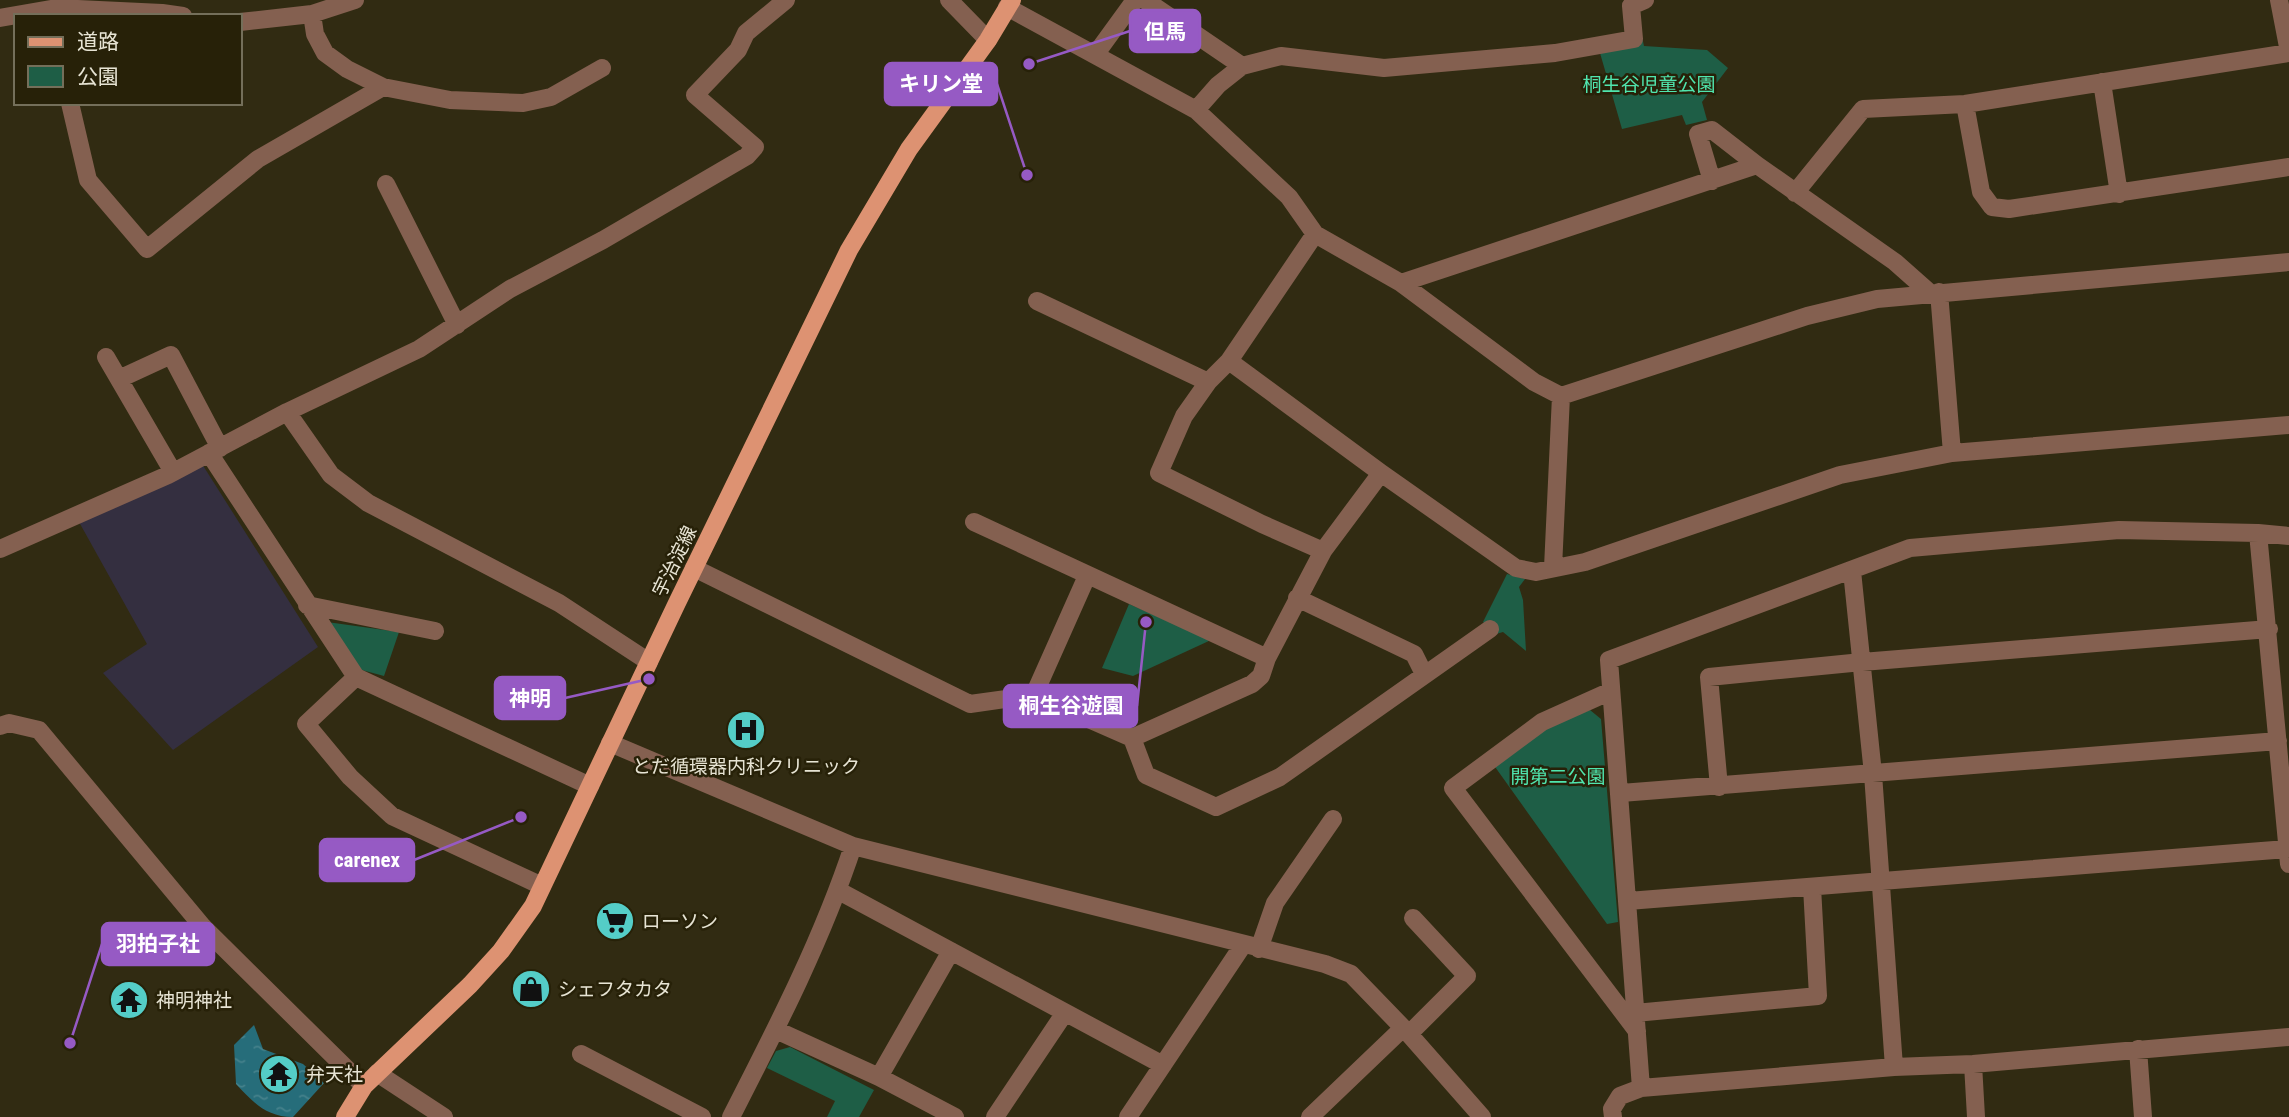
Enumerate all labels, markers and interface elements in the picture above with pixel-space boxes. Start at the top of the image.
callout: 但馬 [1130,10,1200,52]
legend [14,14,242,105]
text: 但馬 [1144,20,1186,44]
text: 道路 [77,30,119,54]
callout: キリン堂 [885,63,997,105]
text: 公園 [77,65,119,89]
text: キリン堂 [899,72,983,96]
park label: 桐生谷児童公園 [1582,73,1716,96]
street label: 宇治淀線 [647,522,701,600]
callout: 神明 [495,677,565,719]
callout: 桐生谷遊園 [1004,685,1137,727]
text: 神明 [509,687,551,711]
text: 桐生谷遊園 [1019,694,1124,718]
hospital icon: とだ循環器内科クリニック [725,709,767,751]
place label: とだ循環器内科クリニック [632,755,860,778]
park label: 開第二公園 [1510,765,1606,788]
callout: carenex [320,839,414,881]
text: carenex [334,848,401,872]
supermarket icon: ローソン [594,900,636,942]
place label: ローソン [642,910,718,933]
callout: 羽拍子社 [102,923,214,965]
text: 羽拍子社 [116,932,200,956]
shop icon: シェフタカタ [510,968,552,1010]
place label: シェフタカタ [558,978,672,1001]
temple icon: 神明神社 [108,979,150,1021]
place label: 神明神社 [156,989,232,1012]
temple icon: 弁天社 [258,1053,300,1095]
place label: 弁天社 [306,1063,363,1086]

